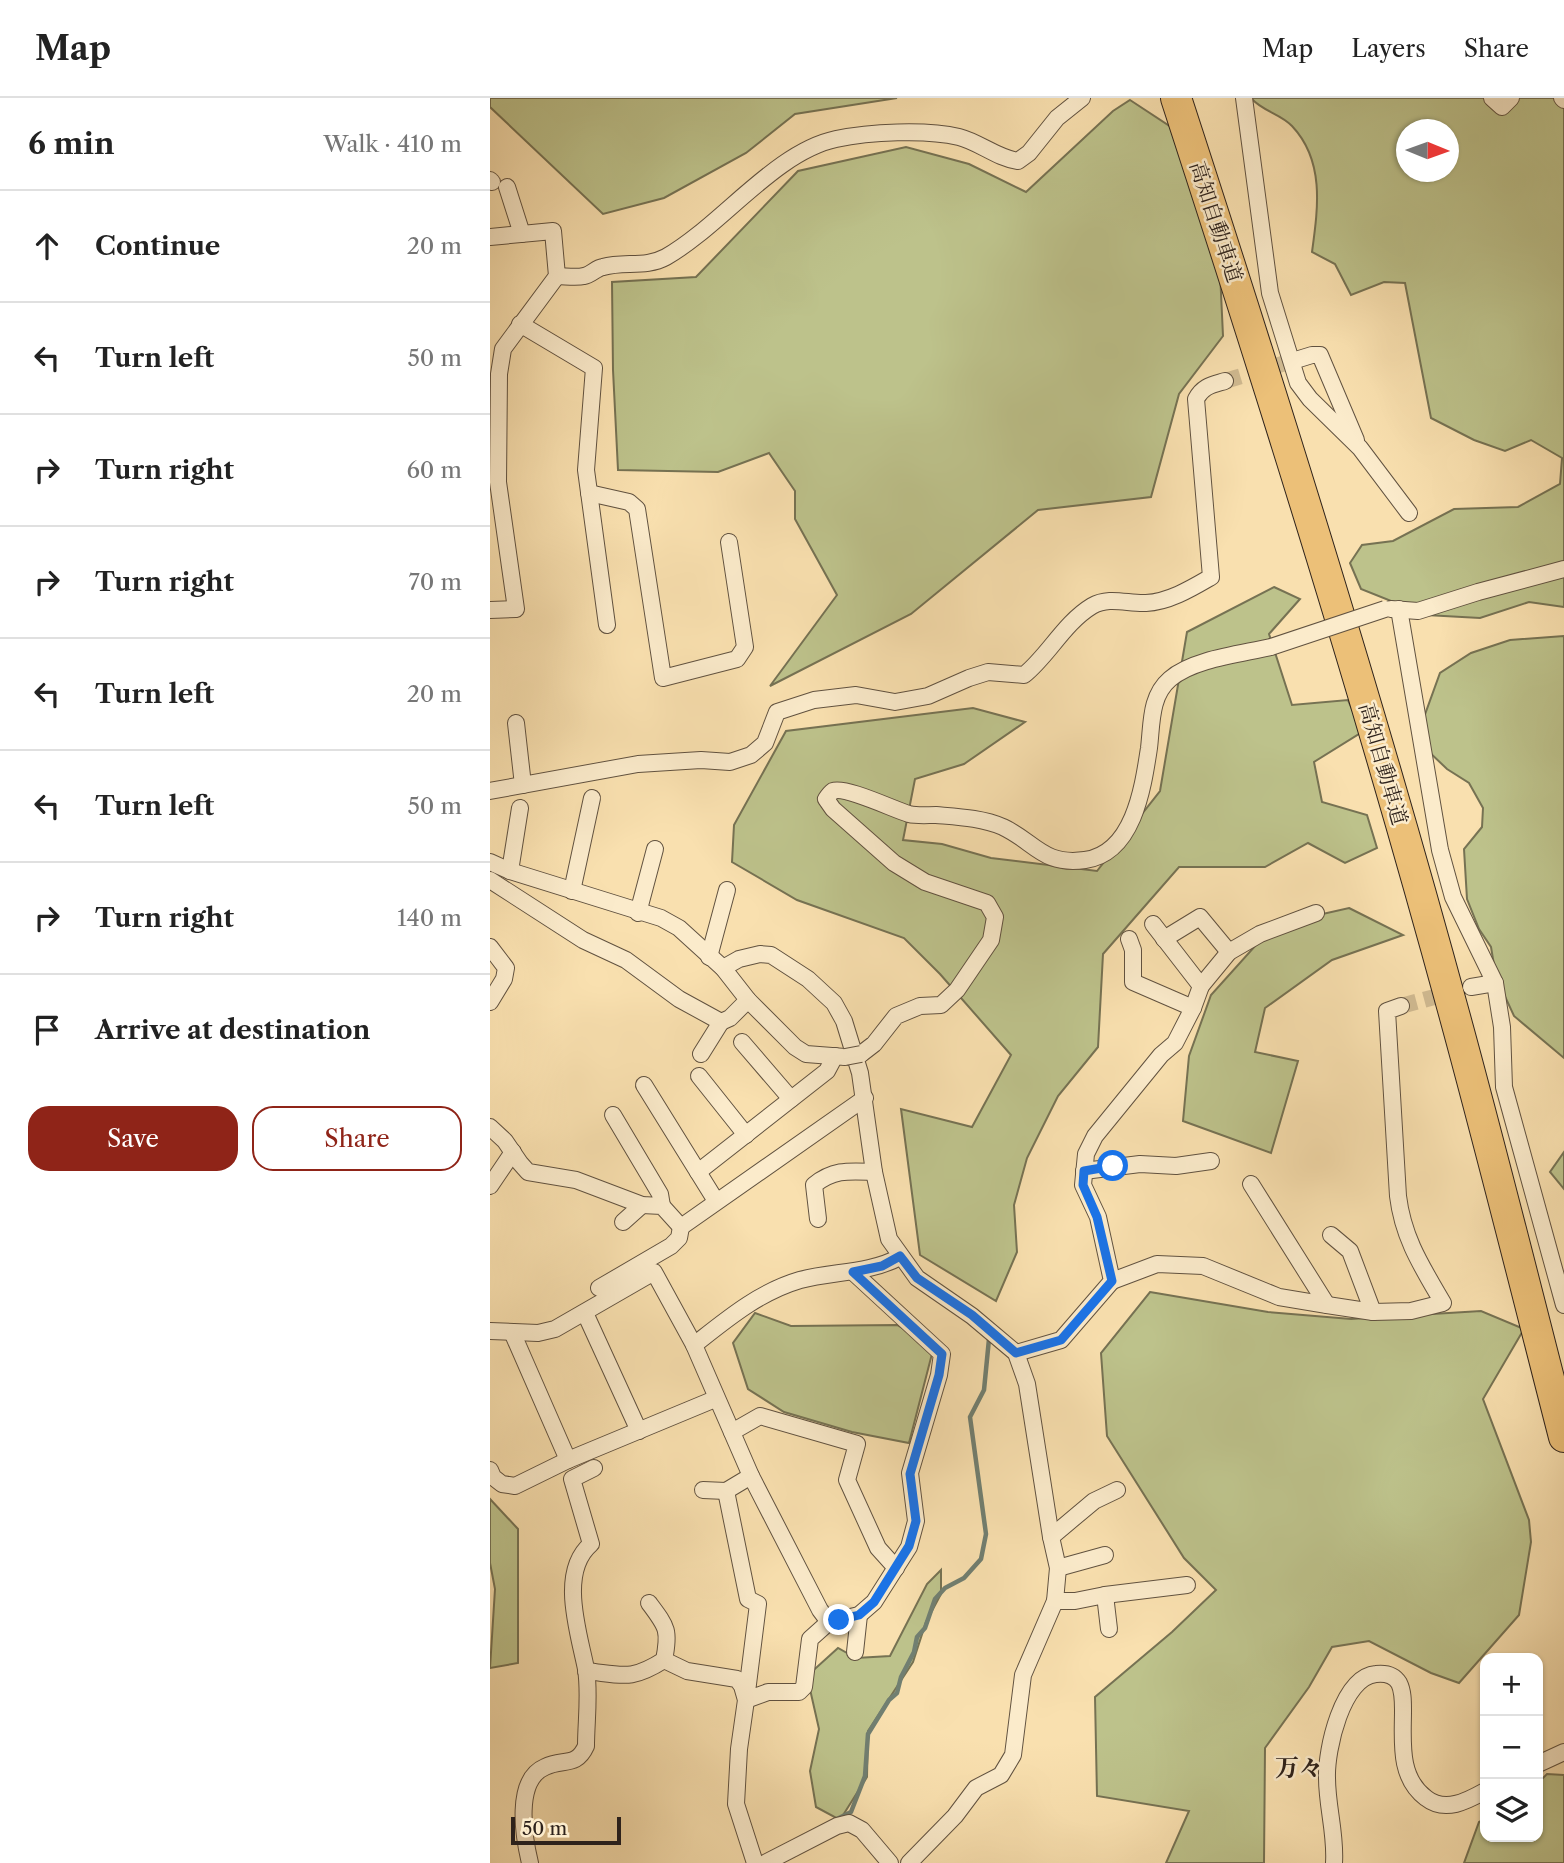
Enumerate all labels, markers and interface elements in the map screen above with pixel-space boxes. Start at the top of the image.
text: Map [35,28,111,69]
text: Map [1262,34,1313,63]
text: Layers [1351,34,1426,63]
text: Share [1464,34,1529,63]
north arrow [1396,119,1459,182]
text: 6 min [28,125,115,162]
text: Walk · 410 m [323,130,462,158]
street label: 高知自動車道 [1185,158,1248,286]
icon: ahead [28,227,66,265]
text: Continue [95,230,220,262]
text: 20 m [407,232,462,260]
icon: left [28,339,66,377]
text: Turn left [95,342,214,374]
text: 50 m [407,344,462,372]
icon: right [28,451,66,489]
text: Turn right [95,454,234,486]
text: 60 m [406,456,462,484]
icon: right [28,563,66,601]
text: Turn right [95,566,234,598]
text: 70 m [409,568,462,596]
icon: left [28,675,66,713]
text: Turn left [95,678,214,710]
text: 20 m [407,680,462,708]
street label: 高知自動車道 [1354,700,1413,828]
icon: left [28,787,66,825]
text: Turn left [95,790,214,822]
text: 50 m [407,792,462,820]
icon: right [28,899,66,937]
text: Turn right [95,902,234,934]
text: 140 m [397,904,462,932]
icon: arrive [28,1011,66,1049]
text: Arrive at destination [95,1014,370,1046]
button: Save [28,1106,238,1171]
button: Share [252,1106,462,1171]
route start [1097,1150,1128,1181]
route end [823,1604,854,1635]
map controls [1480,1653,1543,1842]
button: + [1480,1653,1543,1716]
button: − [1480,1716,1543,1779]
district label: 万々 [1275,1753,1323,1782]
button: layers [1480,1779,1543,1842]
scale bar [511,1814,621,1846]
text: 50 m [522,1817,567,1840]

